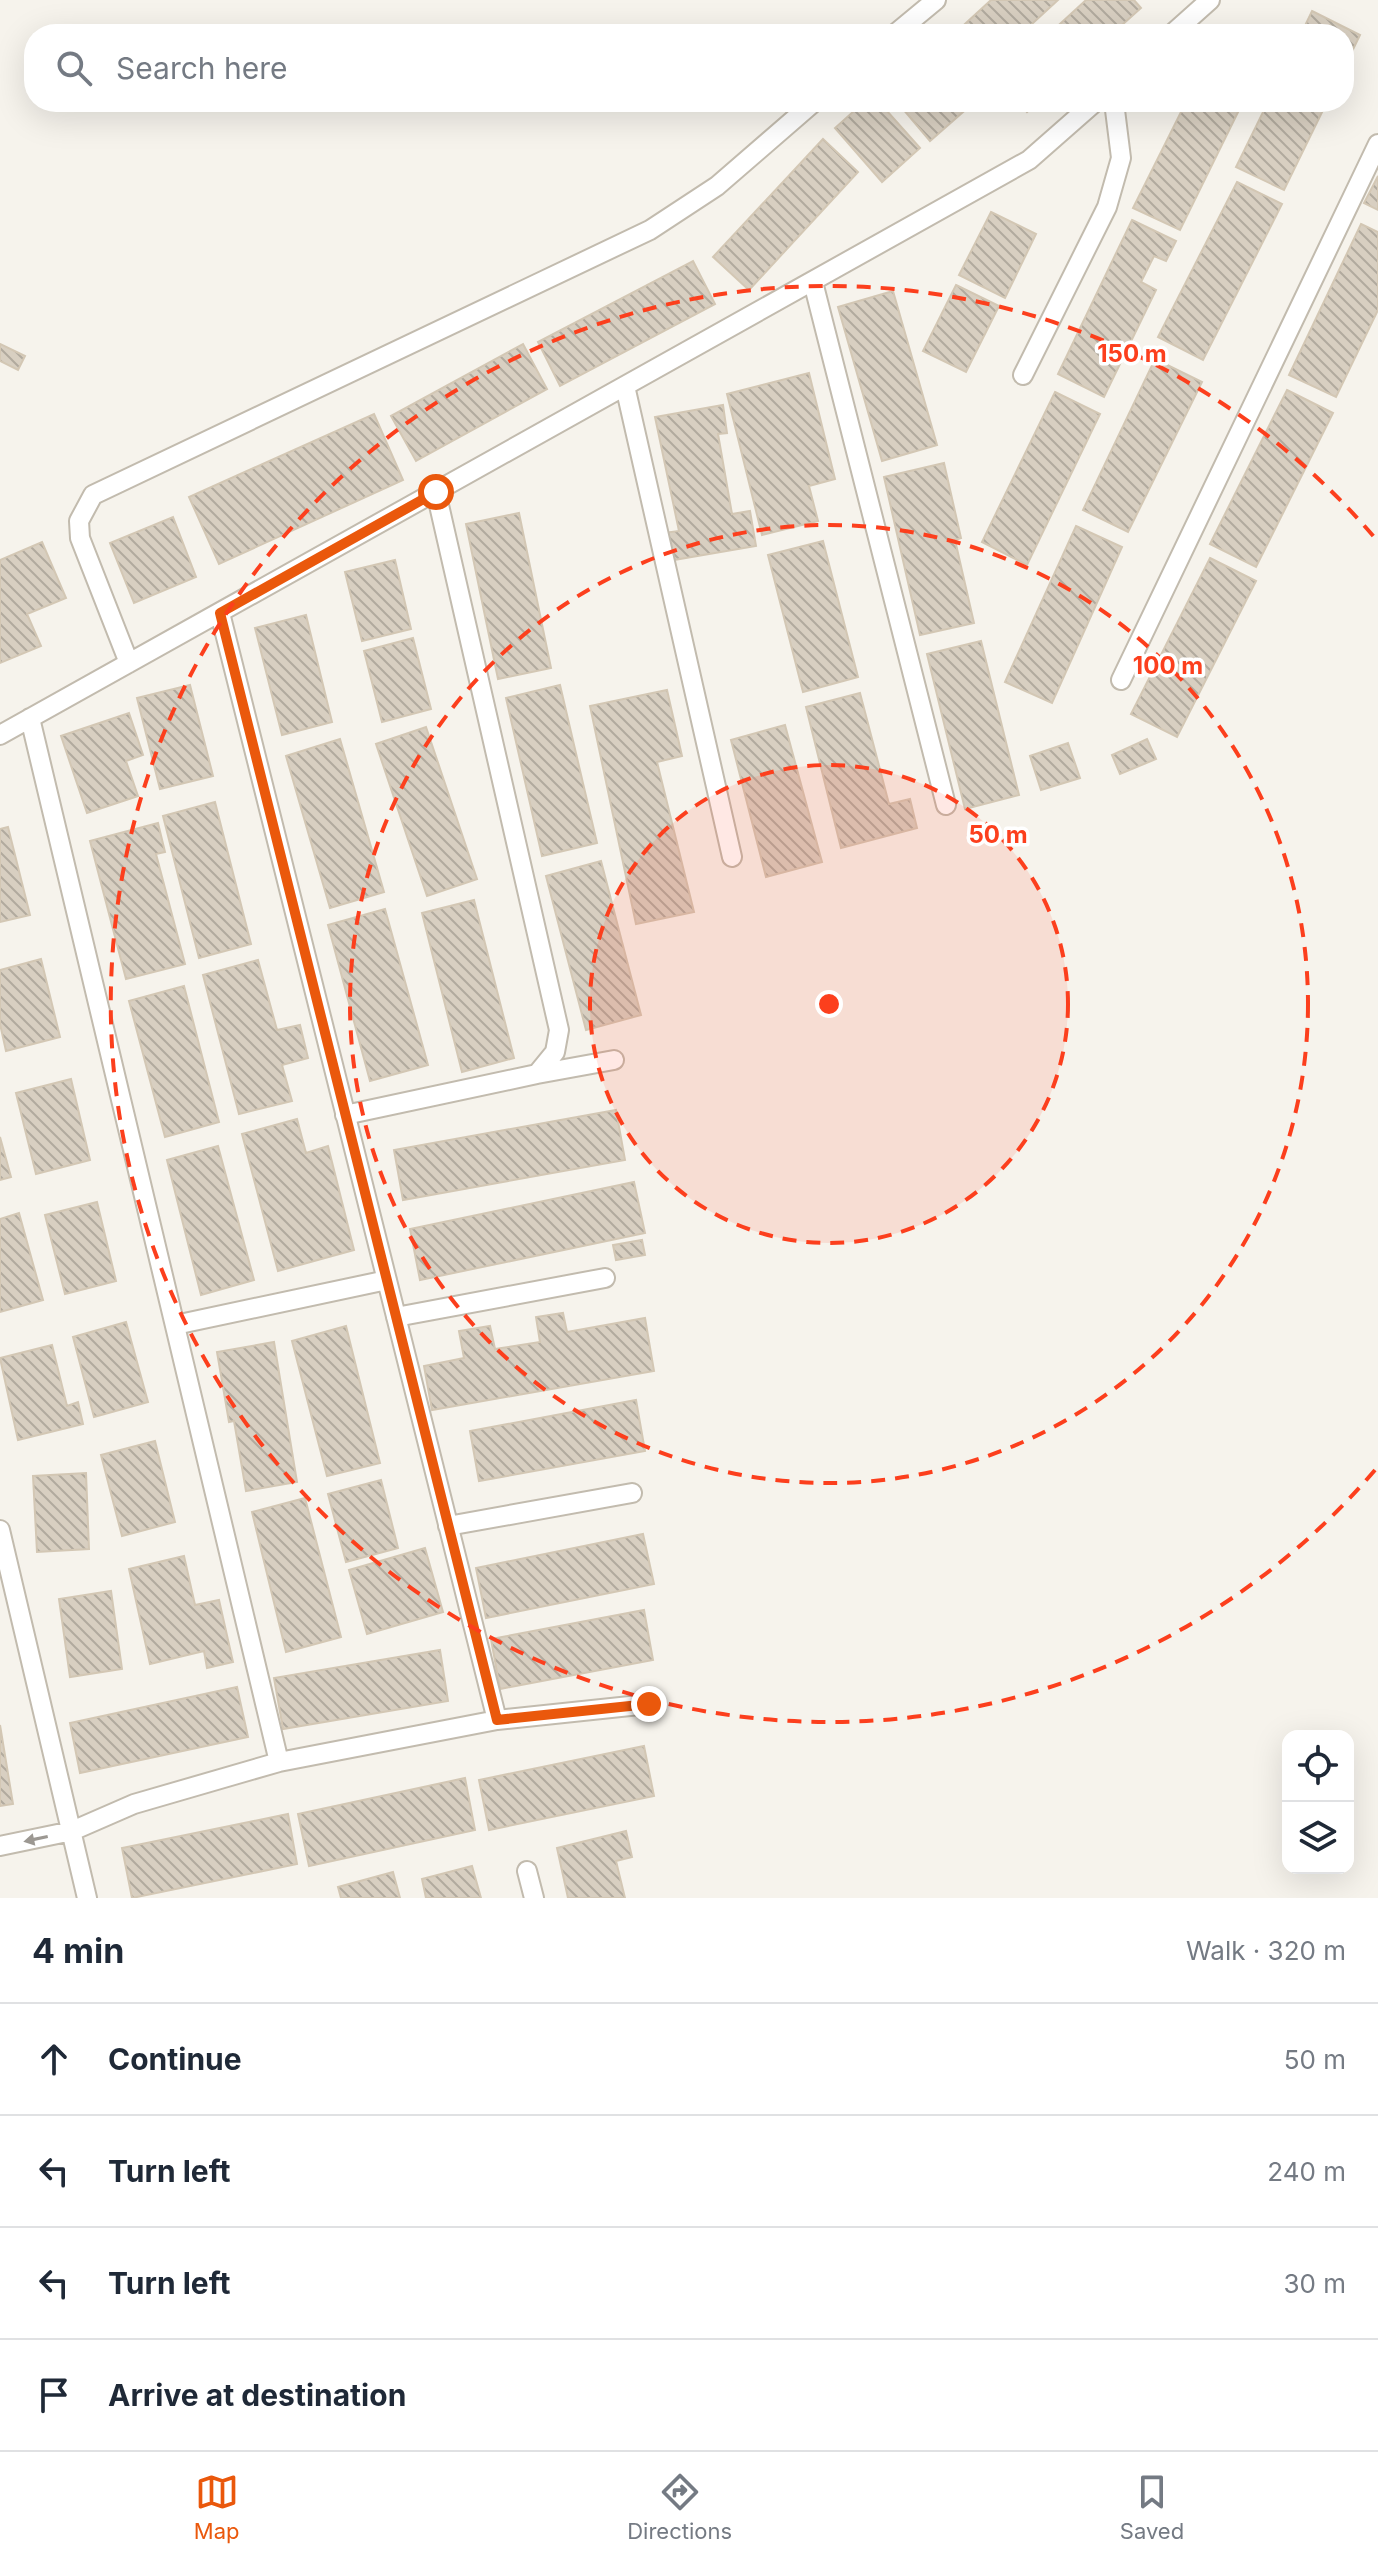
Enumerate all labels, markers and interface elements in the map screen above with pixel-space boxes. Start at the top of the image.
search box [24,24,1354,112]
icon: search [52,46,96,90]
text: Search here [116,50,288,86]
text: 150 m [1097,339,1167,368]
route start [418,474,454,510]
text: 100 m [1133,651,1203,680]
text: 50 m [968,820,1028,849]
centre of rings [815,990,843,1018]
route end [631,1686,667,1722]
map controls [1282,1730,1354,1874]
button: locate [1282,1730,1354,1802]
button: layers [1282,1802,1354,1874]
one-way arrow [23,1833,48,1846]
text: 4 min [32,1930,124,1971]
text: Walk · 320 m [1186,1935,1346,1966]
icon: ahead [32,2037,76,2081]
text: Continue [108,2041,242,2077]
text: 50 m [1284,2044,1346,2075]
icon: left [32,2149,76,2193]
text: Turn left [108,2153,230,2189]
text: 240 m [1267,2156,1346,2187]
icon: left [32,2261,76,2305]
text: Turn left [108,2265,230,2301]
text: 30 m [1283,2268,1346,2299]
icon: arrive [32,2373,76,2417]
text: Arrive at destination [108,2377,406,2413]
tab: Map [194,2470,240,2544]
tab: Directions [627,2470,732,2544]
tab: Saved [1120,2470,1184,2544]

